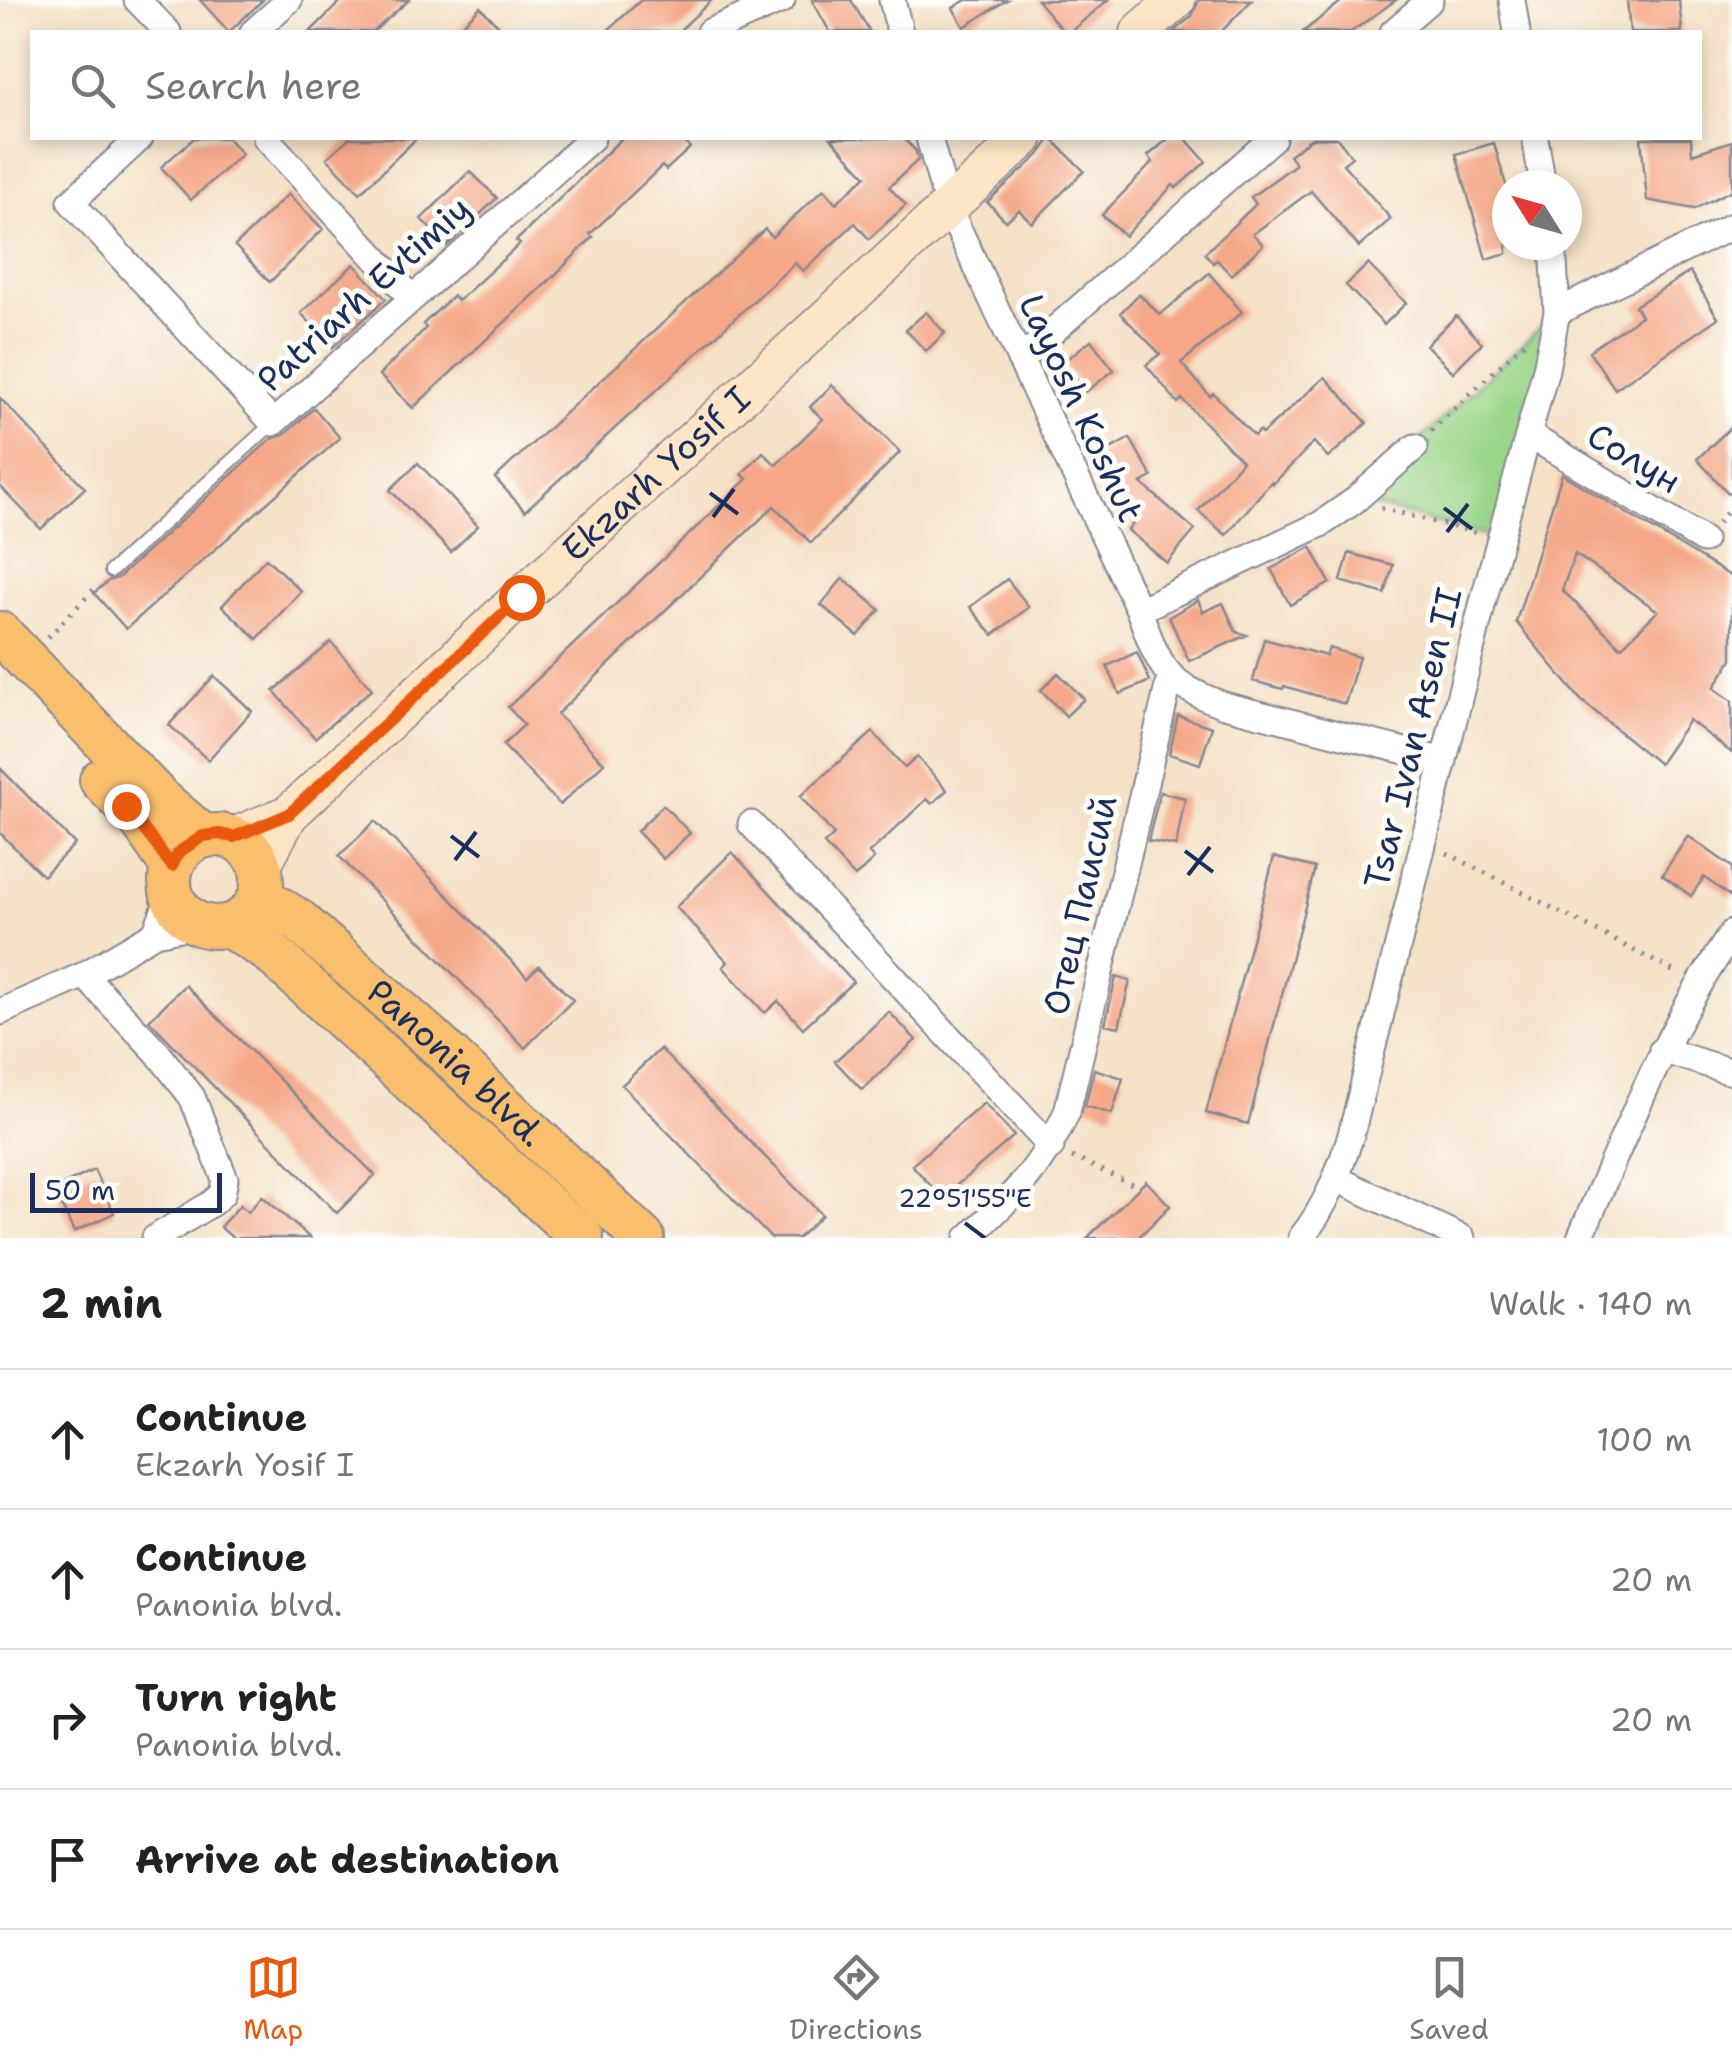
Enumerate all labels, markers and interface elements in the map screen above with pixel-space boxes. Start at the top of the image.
search box [30,30,1702,140]
icon: search [65,58,120,113]
text: Search here [145,60,362,111]
north arrow [1492,170,1582,260]
street label: Patriarh Evtimiy [247,185,481,402]
street label: Layosh Koshut [1008,286,1155,529]
street label: Ekzarh Yosif I [551,375,760,572]
street label: Солун [1579,411,1690,504]
route start [499,575,545,621]
street label: Tsar Ivan Asen II [1352,583,1473,893]
route end [104,784,150,830]
street label: Отец Паисий [1031,790,1128,1020]
street label: Panonia blvd. [357,968,556,1157]
scale bar [30,1168,222,1212]
text: 50 m [45,1171,115,1209]
text: 22°51'55"E [898,1181,1032,1215]
text: 2 min [40,1275,162,1331]
text: Walk · 140 m [1489,1282,1692,1325]
text: Continue [135,1392,307,1443]
icon: ahead [40,1412,95,1467]
text: 100 m [1596,1418,1692,1461]
text: Ekzarh Yosif I [135,1443,354,1486]
text: Continue [135,1532,307,1583]
icon: ahead [40,1552,95,1607]
text: 20 m [1610,1558,1692,1601]
text: Panonia blvd. [135,1583,342,1626]
text: Turn right [135,1672,337,1723]
icon: right [40,1692,95,1747]
text: 20 m [1610,1698,1692,1741]
text: Panonia blvd. [135,1723,342,1766]
icon: arrive [40,1832,95,1887]
text: Arrive at destination [135,1834,559,1885]
tab: Map [243,1950,303,2048]
tab: Directions [790,1950,923,2048]
tab: Saved [1409,1950,1489,2048]

